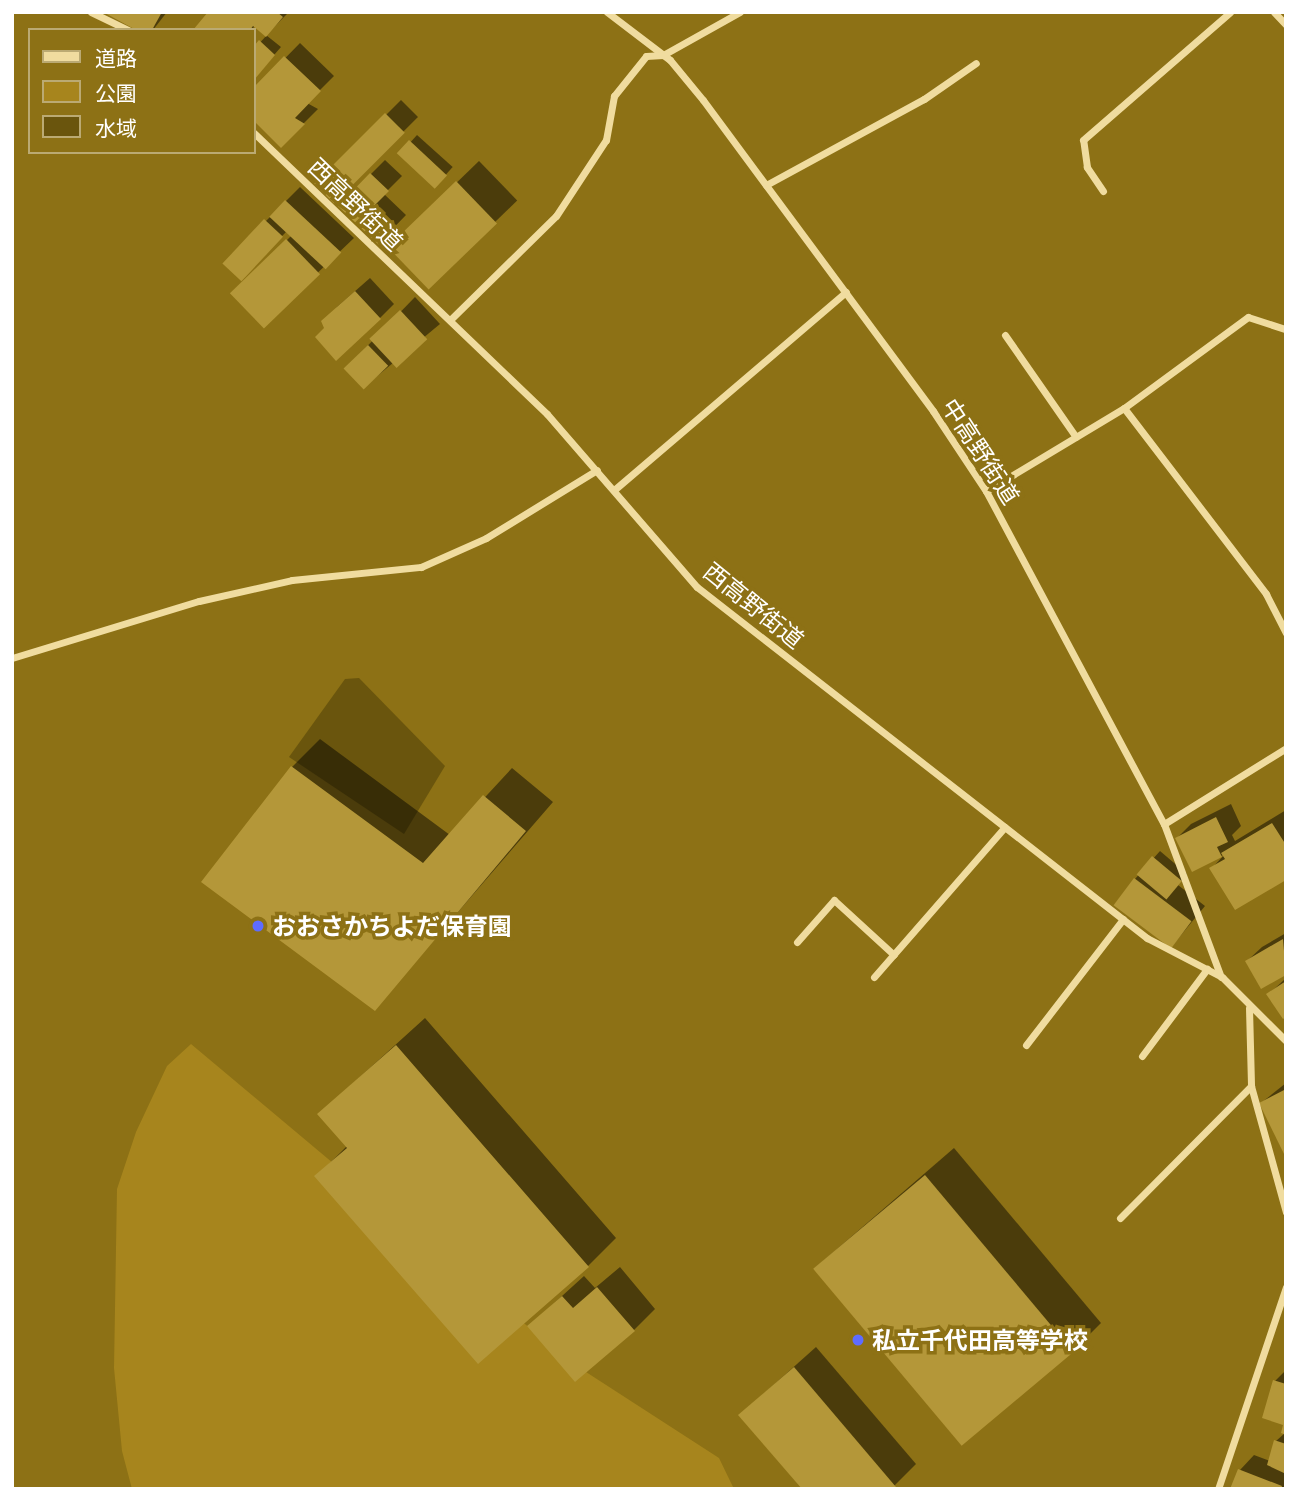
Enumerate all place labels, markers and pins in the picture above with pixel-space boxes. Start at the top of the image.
place label: おおさかちよだ保育園 [272,912,512,940]
marker: おおさかちよだ保育園 [250,918,266,934]
place label: 私立千代田高等学校 [872,1326,1088,1354]
marker: 私立千代田高等学校 [850,1332,866,1348]

